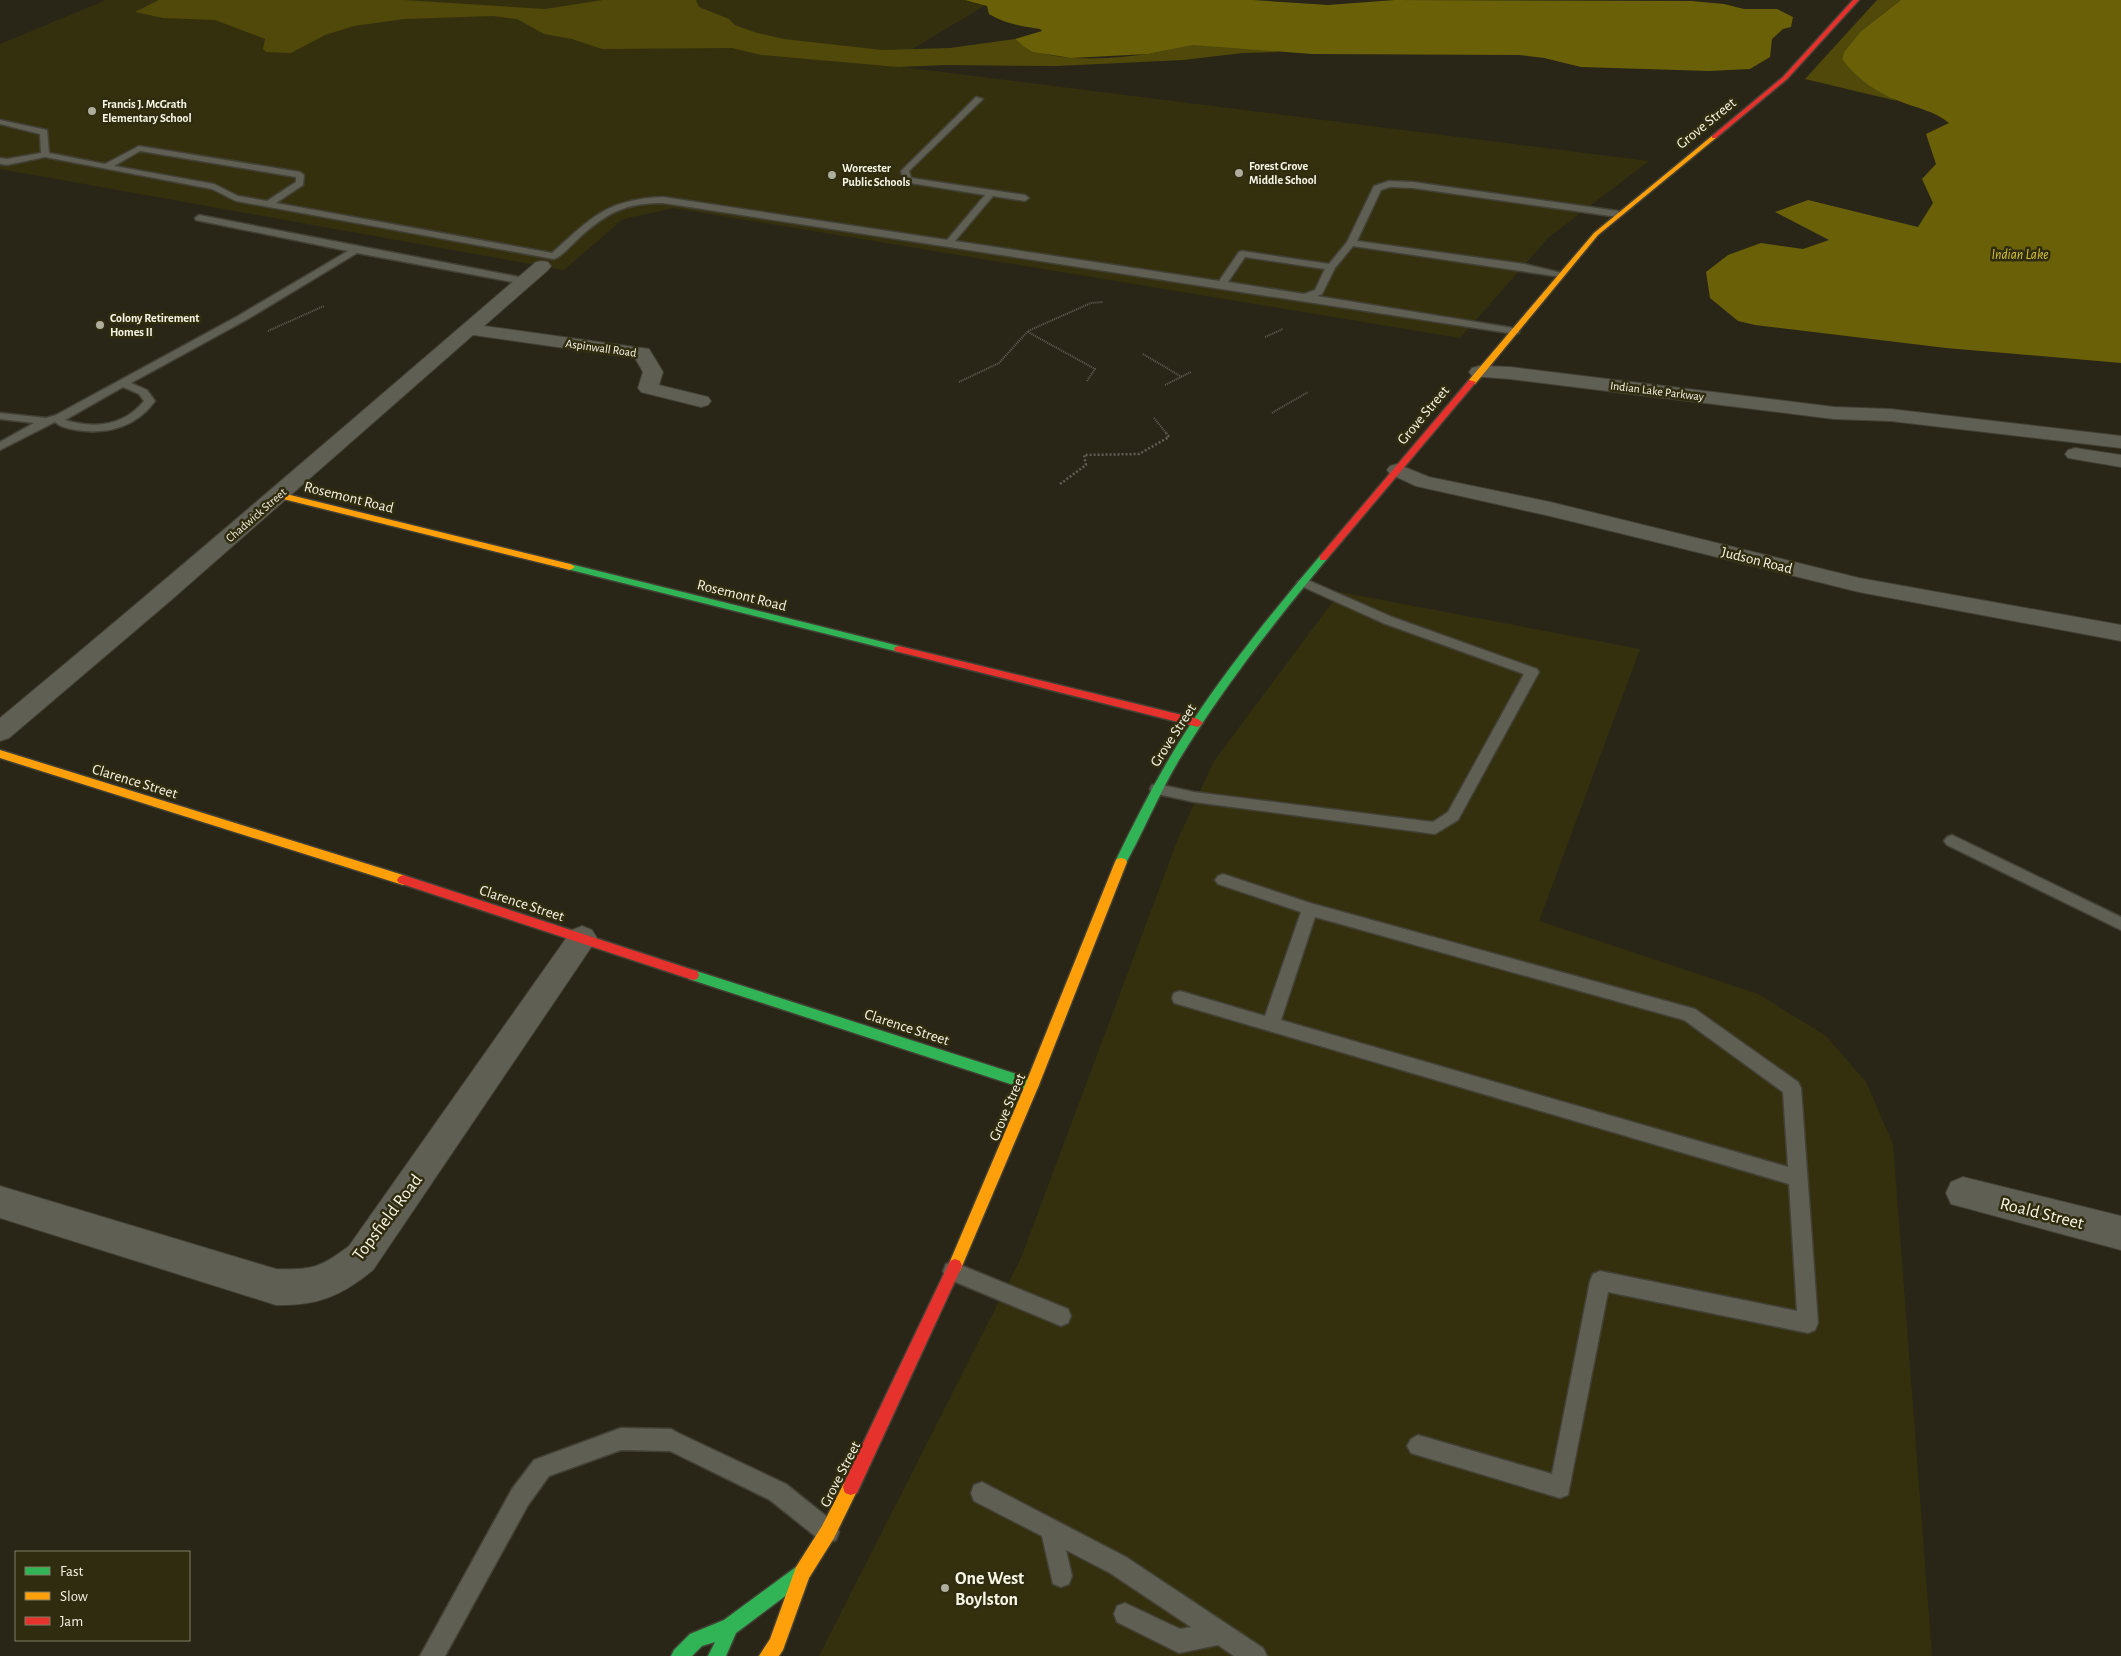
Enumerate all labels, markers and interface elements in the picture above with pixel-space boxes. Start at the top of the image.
street label: Grove Street [1674,95,1739,152]
place label: Francis J. McGrath Elementary School [102,98,192,125]
marker: Francis J. McGrath Elementary School [86,105,98,117]
place label: Forest Grove Middle School [1249,160,1317,186]
place label: Worcester Public Schools [842,162,911,188]
marker: Forest Grove Middle School [1233,167,1245,179]
marker: Worcester Public Schools [826,169,838,181]
water label: Indian Lake [1991,248,2049,262]
place label: Colony Retirement Homes II [110,312,199,338]
marker: Colony Retirement Homes II [94,319,106,331]
street label: Aspinwall Road [565,337,637,359]
street label: Indian Lake Parkway [1609,379,1705,404]
street label: Grove Street [1395,383,1452,448]
street label: Rosemont Road [303,479,395,516]
street label: Chadwick Street [224,486,289,544]
street label: Judson Road [1720,544,1794,577]
street label: Rosemont Road [696,577,788,614]
street label: Grove Street [1148,701,1199,769]
street label: Clarence Street [90,761,179,802]
street label: Clarence Street [478,883,566,924]
street label: Clarence Street [863,1007,951,1048]
street label: Grove Street [987,1071,1028,1143]
street label: Topsfield Road [350,1171,426,1264]
street label: Roald Street [1998,1195,2086,1233]
street label: Grove Street [818,1439,863,1509]
legend [15,1551,190,1641]
text: Fast [60,1564,84,1579]
place label: One West Boylston [955,1570,1024,1609]
marker: One West Boylston [939,1582,951,1594]
text: Slow [60,1589,88,1604]
text: Jam [60,1614,83,1629]

